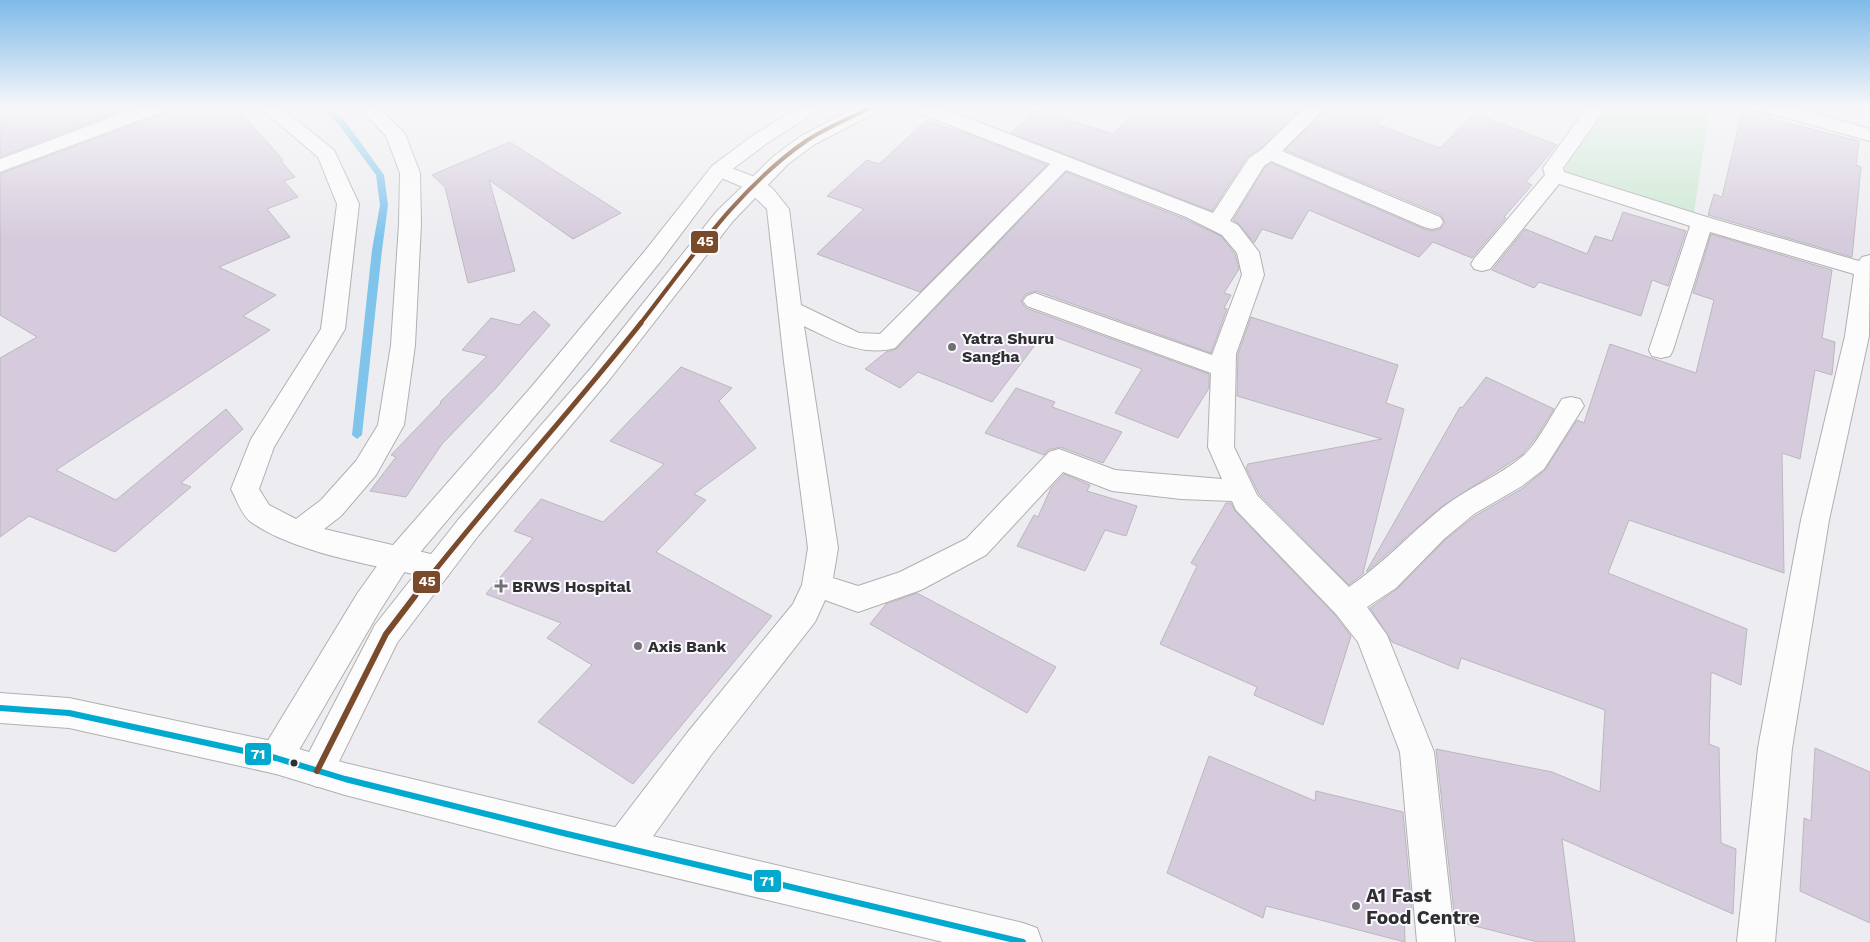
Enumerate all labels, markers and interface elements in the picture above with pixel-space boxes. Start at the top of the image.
line badge: 45 [690,230,719,254]
text: 45 [696,233,714,249]
place label: Yatra Shuru Sangha [962,329,1054,366]
marker: Yatra Shuru Sangha [946,341,958,353]
line badge: 45 [412,570,441,594]
text: 45 [418,573,436,589]
place label: BRWS Hospital [512,577,632,596]
marker: BRWS Hospital [494,579,508,593]
place label: Axis Bank [648,637,726,656]
marker: Axis Bank [632,640,644,652]
line badge: 71 [244,742,272,766]
text: 71 [251,746,265,762]
unlabelled marker [289,758,299,768]
line badge: 71 [753,869,782,893]
text: 71 [760,873,774,889]
place label: A1 Fast Food Centre [1366,884,1480,929]
marker: A1 Fast Food Centre [1350,900,1362,912]

